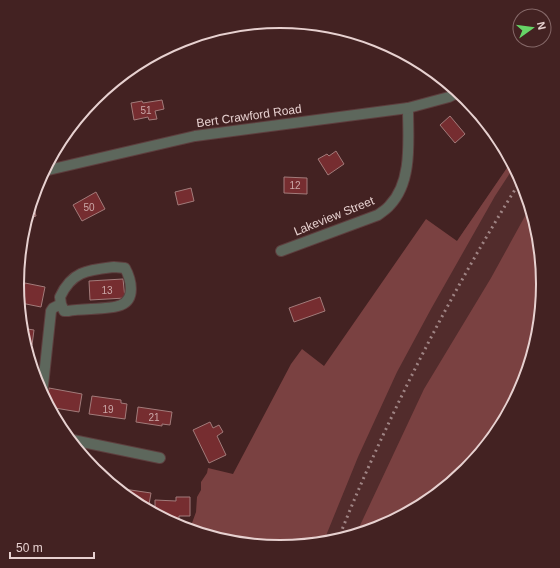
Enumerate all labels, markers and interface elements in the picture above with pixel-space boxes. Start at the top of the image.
north arrow [512,8,552,48]
text: N [535,20,548,31]
street label: Bert Crawford Road [196,102,302,130]
house number: 51 [140,105,152,116]
house number: 12 [289,180,301,191]
street label: Lakeview Street [292,193,377,238]
house number: 50 [83,202,95,213]
house number: 13 [101,285,113,296]
house number: 19 [102,404,114,415]
house number: 21 [148,412,160,423]
scale bar [10,534,94,560]
text: 50 m [16,541,43,555]

